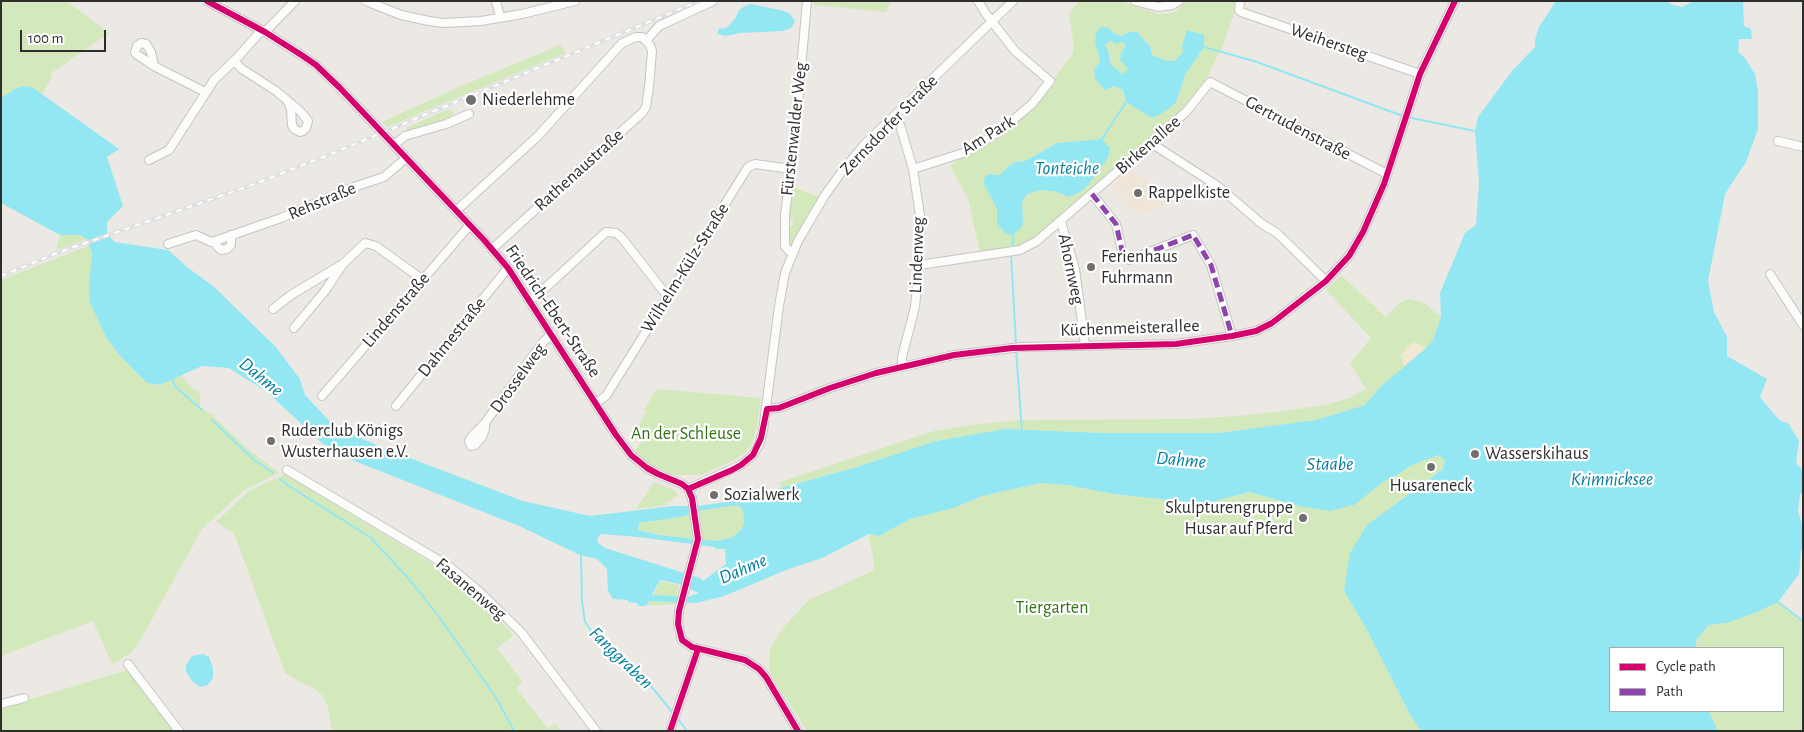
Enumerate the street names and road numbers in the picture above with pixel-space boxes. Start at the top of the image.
street label: Weihersteg [1287,19,1371,65]
street label: Fürstenwalder Weg [776,61,812,197]
street label: Zernsdorfer Straße [836,70,942,180]
street label: Gertrudenstraße [1241,91,1355,165]
street label: Am Park [957,110,1019,160]
street label: Birkenallee [1111,111,1185,179]
street label: Rathenaustraße [530,124,628,216]
street label: Rehstraße [285,177,359,225]
street label: Wilhelm-Külz-Straße [636,199,734,337]
street label: Lindenweg [905,216,929,294]
street label: Ahornweg [1053,232,1089,306]
street label: Friedrich-Ebert-Straße [500,240,606,382]
street label: Lindenstraße [357,268,435,352]
street label: Dahmestraße [413,293,491,381]
street label: Küchenmeisterallee [1060,315,1200,341]
street label: Drosselweg [485,339,551,417]
street label: Fasanenweg [431,553,511,625]

